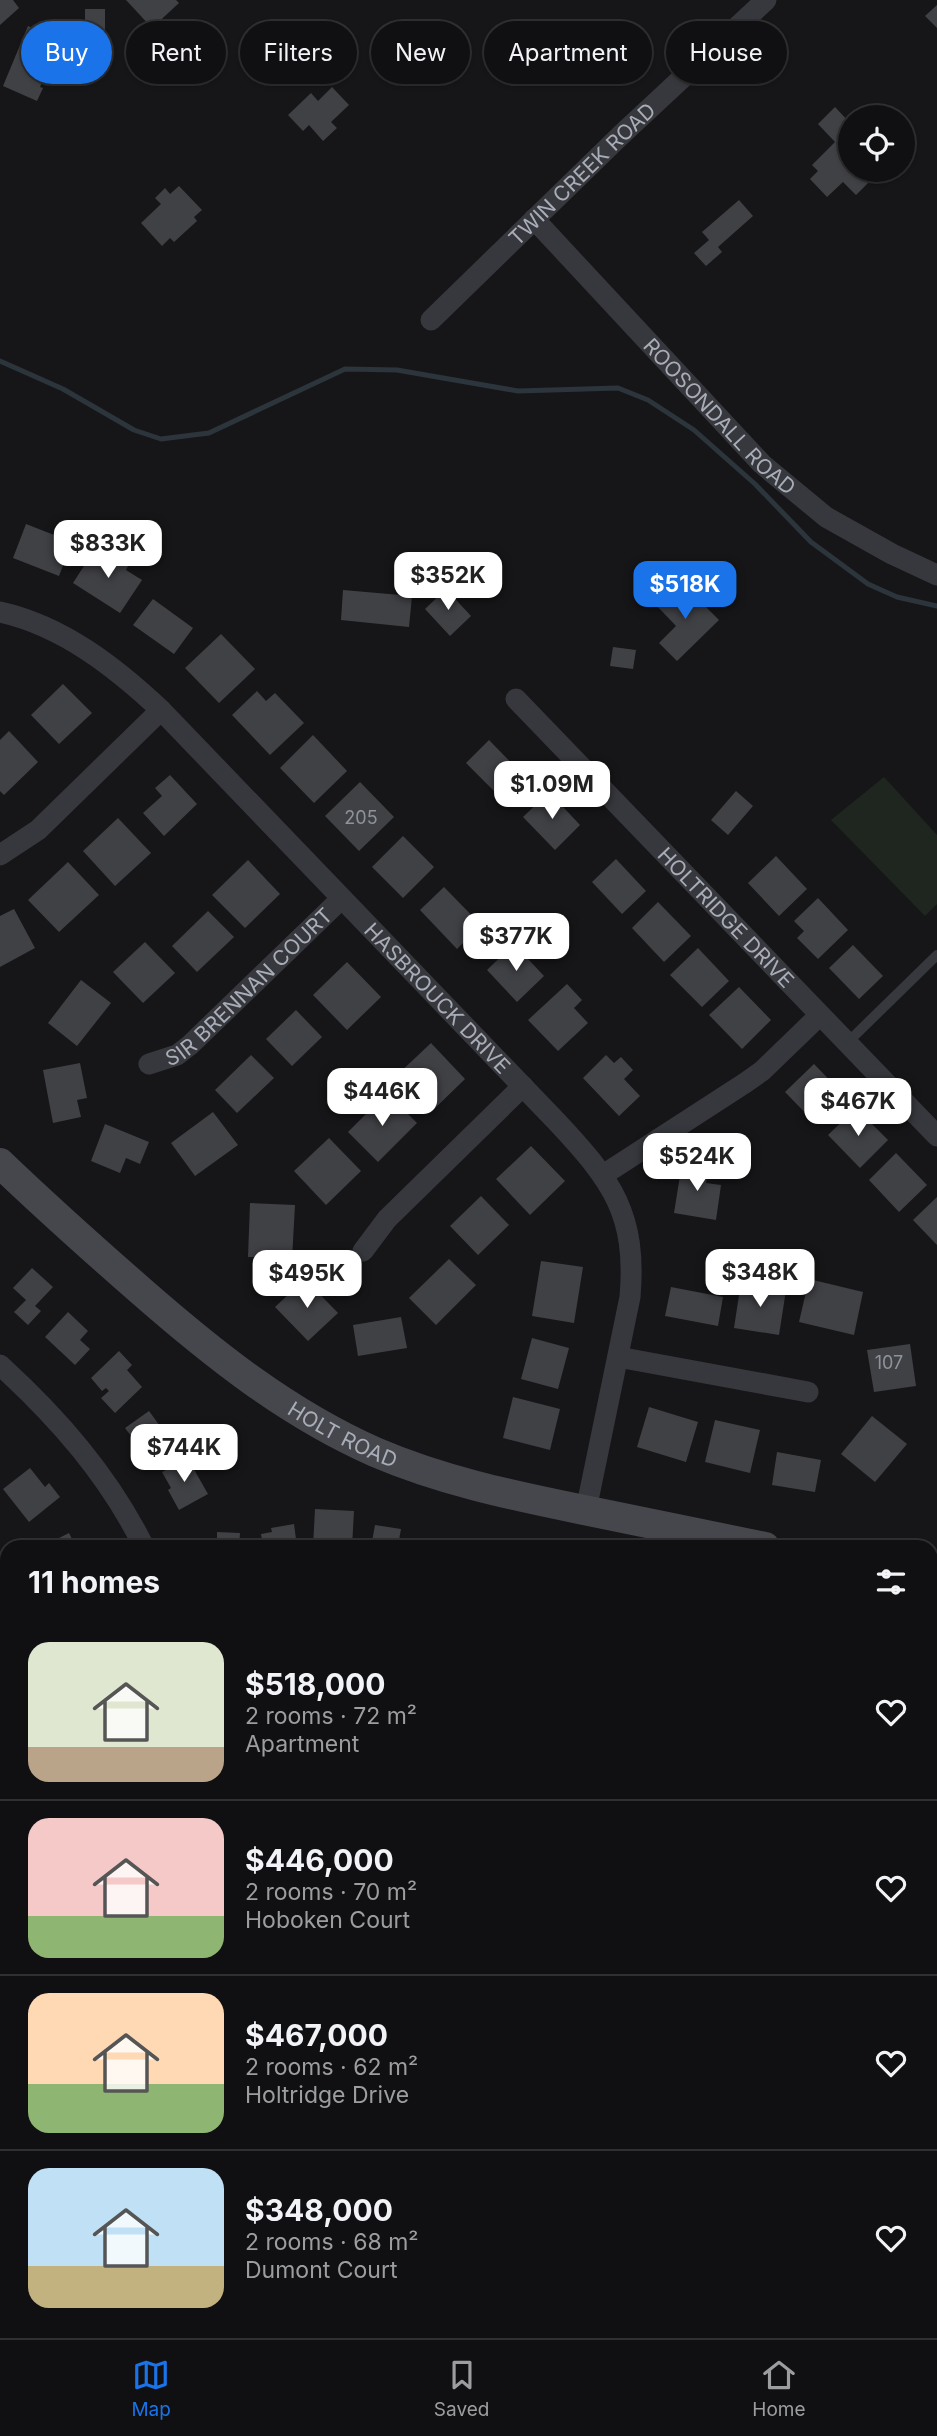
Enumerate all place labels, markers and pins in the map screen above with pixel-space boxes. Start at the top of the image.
pin: $833K [59,520,157,580]
pin: $352K [399,552,497,612]
pin: $518K [636,562,734,621]
pin: $1.09M [495,762,609,821]
pin: $377K [467,914,565,973]
pin: $446K [333,1068,431,1128]
pin: $467K [809,1078,907,1138]
pin: $524K [648,1134,746,1193]
pin: $495K [258,1250,356,1310]
pin: $348K [711,1250,809,1309]
pin: $744K [135,1424,233,1484]

